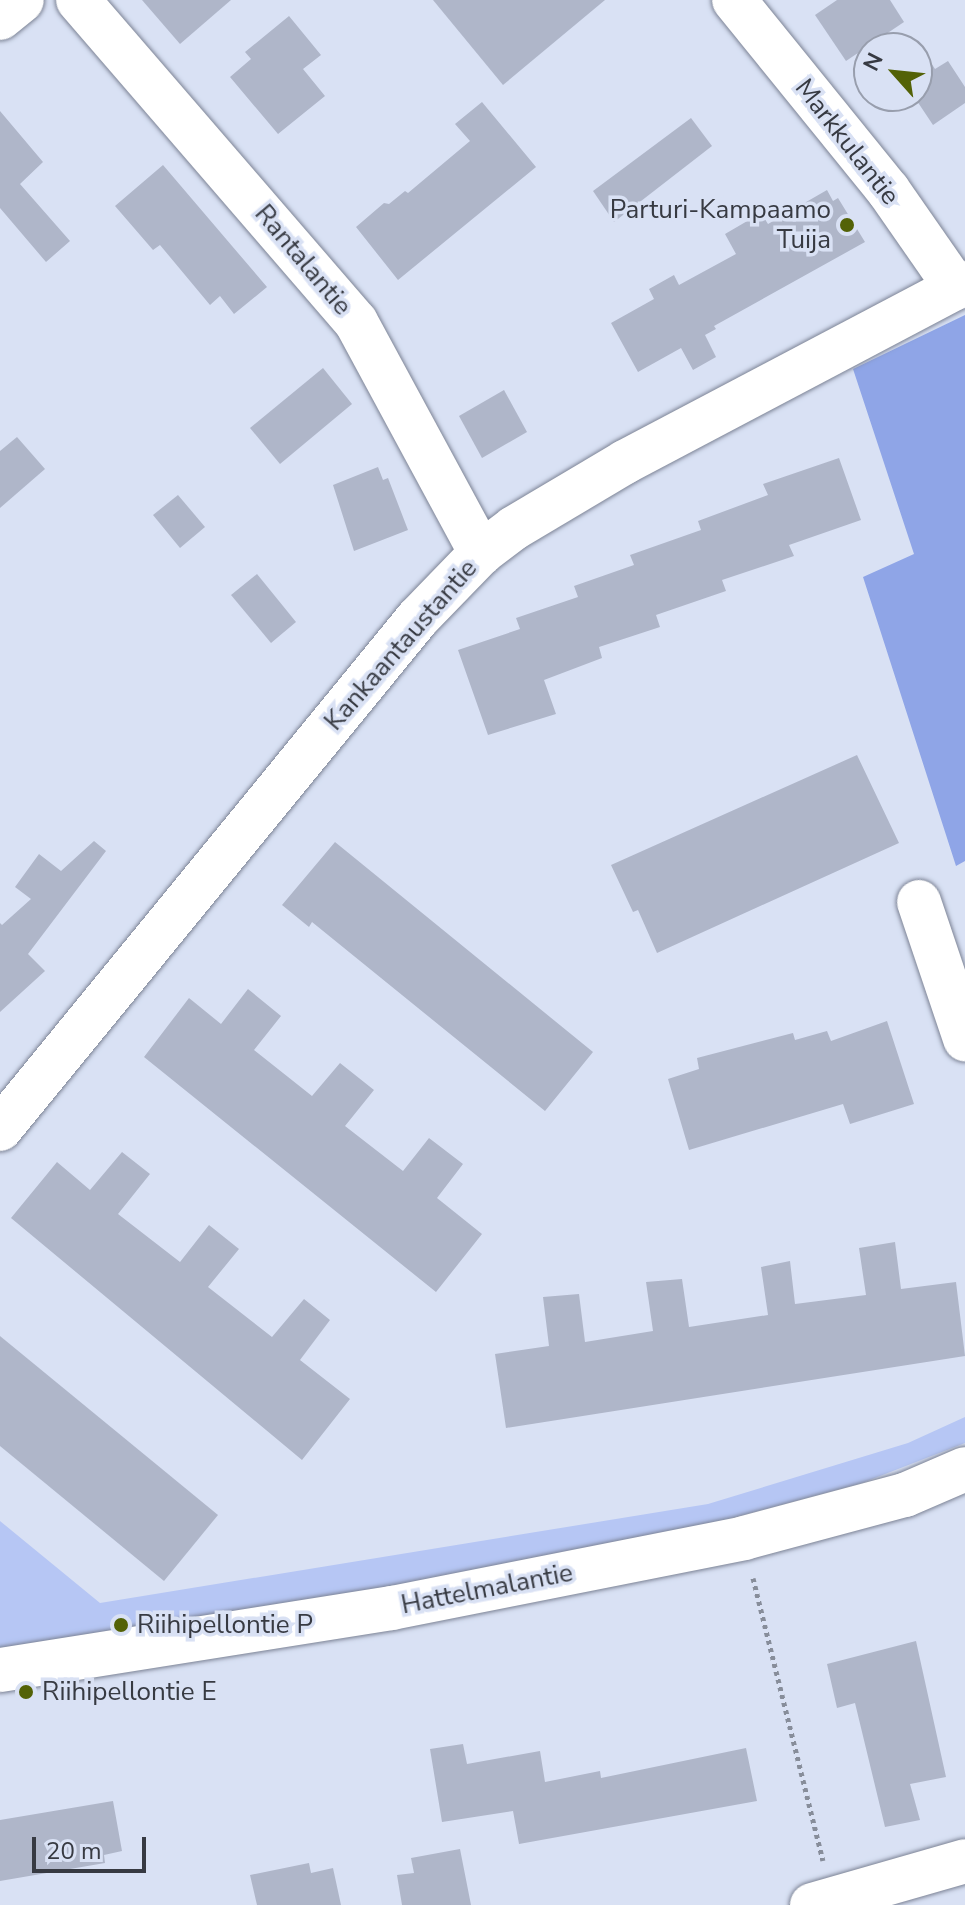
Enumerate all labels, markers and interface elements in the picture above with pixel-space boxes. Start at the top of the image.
north arrow [853,32,933,112]
text: N [856,48,891,76]
street label: Markkulantie [788,73,906,211]
place label: Parturi-Kampaamo Tuija [610,194,831,256]
street label: Rantalantie [248,199,358,321]
marker: Parturi-Kampaamo Tuija [838,216,856,234]
street label: Kankaantaustantie [318,553,484,737]
street label: Hattelmalantie [399,1557,575,1621]
place label: Riihipellontie P [137,1609,313,1641]
marker: Riihipellontie P [112,1616,130,1634]
place label: Riihipellontie E [42,1676,217,1708]
marker: Riihipellontie E [17,1683,35,1701]
scale bar [36,1821,150,1871]
text: 20 m [46,1835,102,1867]

